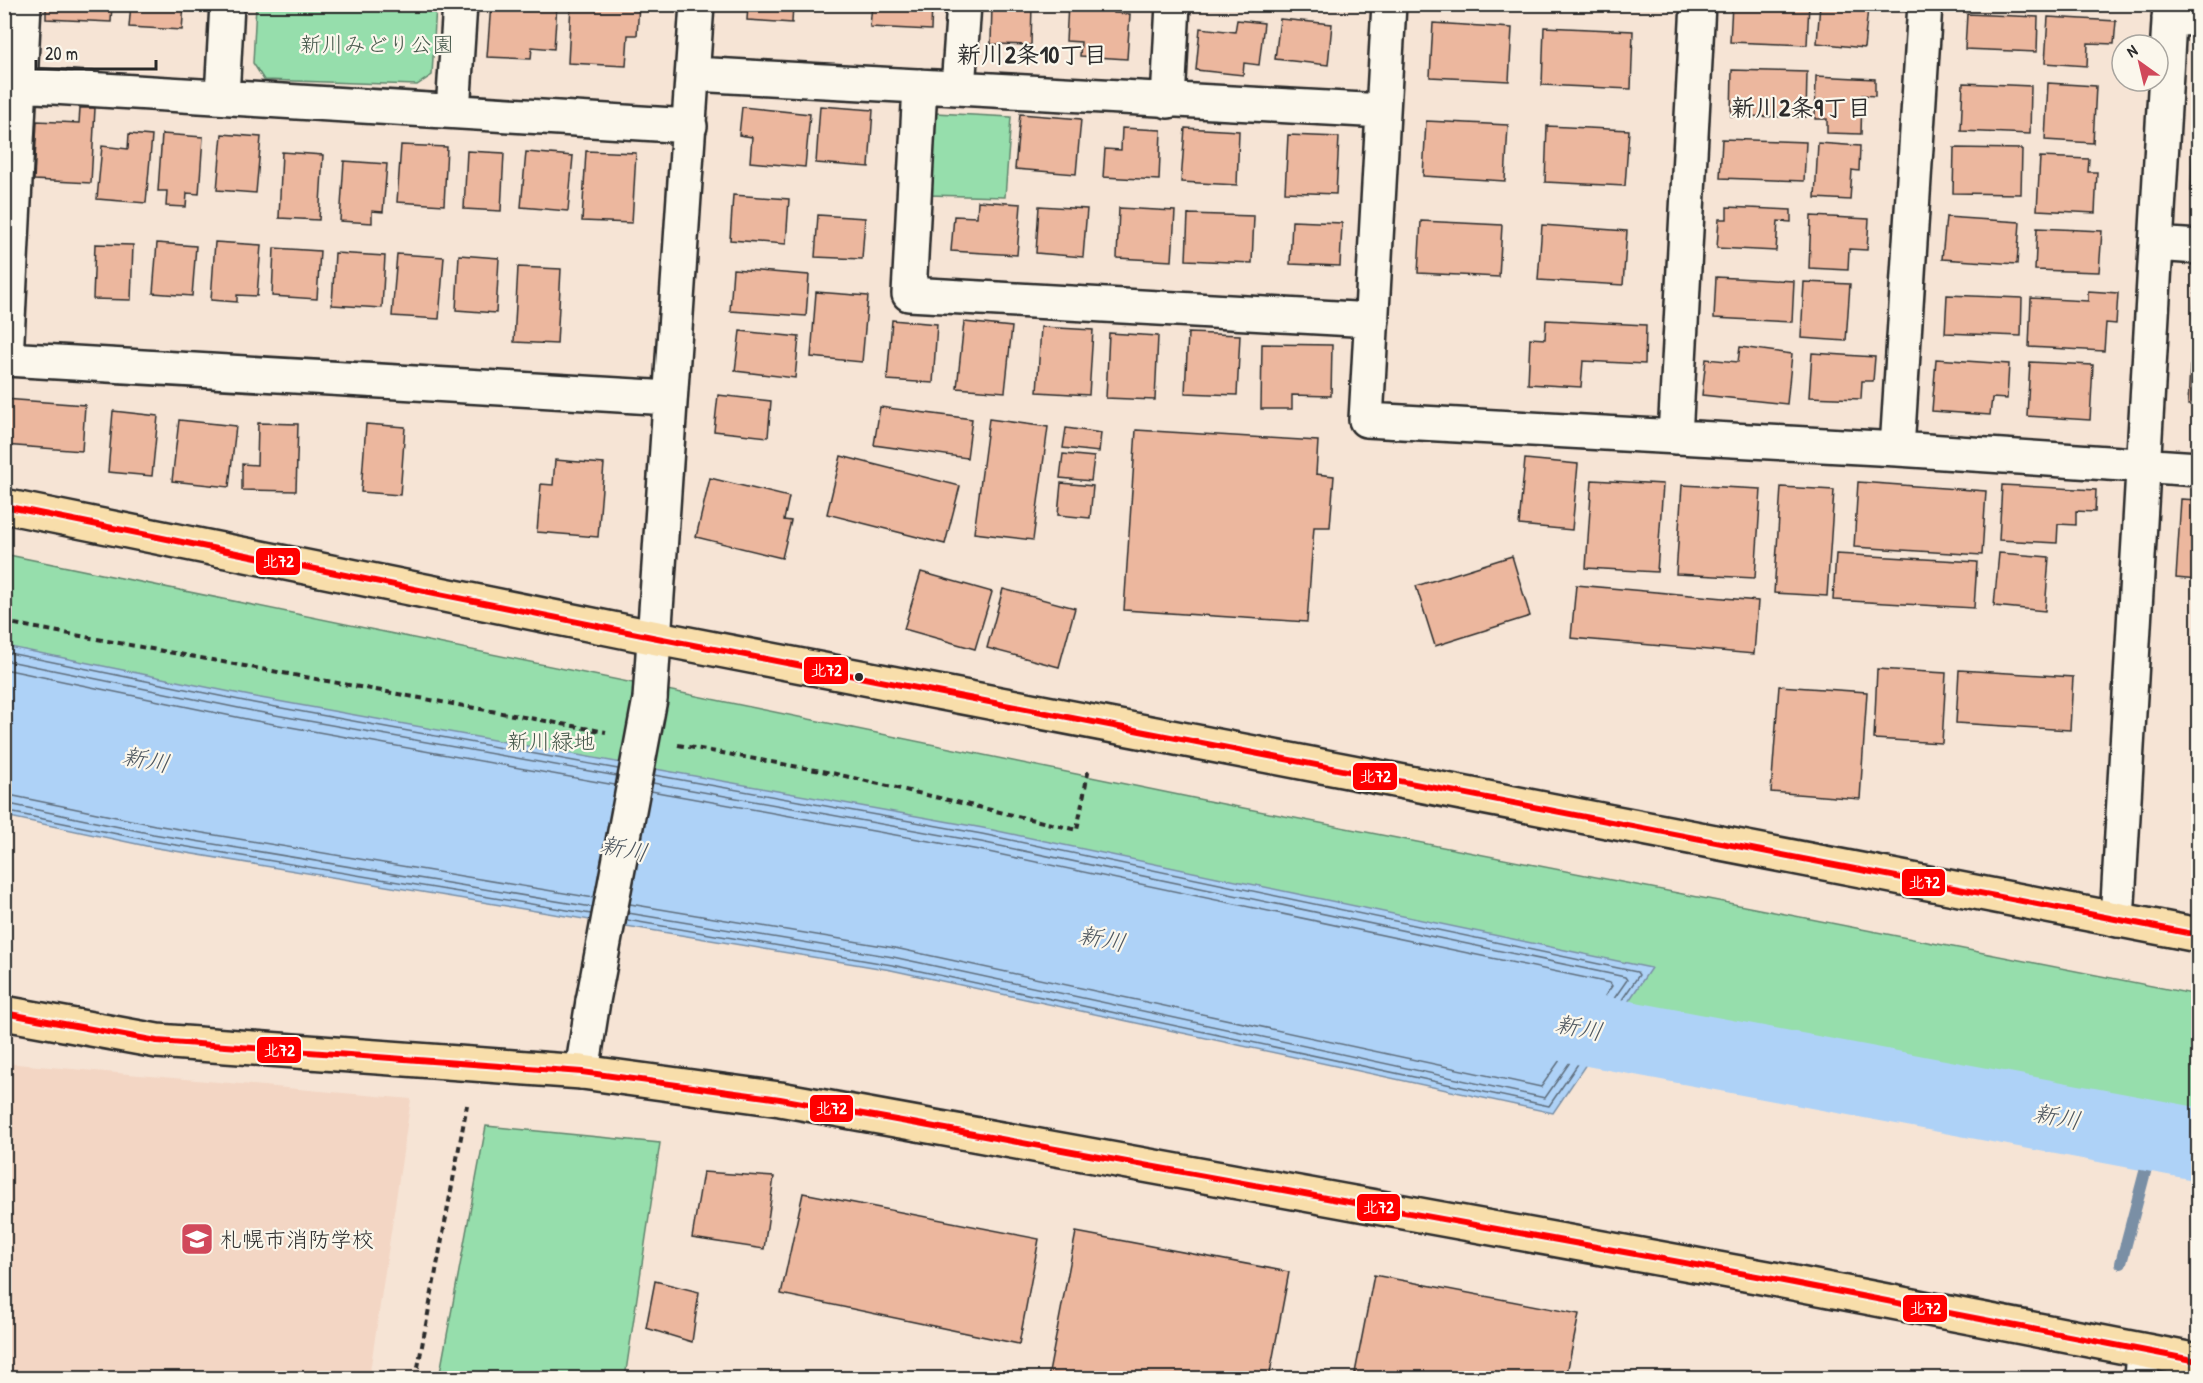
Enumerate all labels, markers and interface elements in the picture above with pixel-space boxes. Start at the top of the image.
park label: 新川みどり公園 [300,29,454,59]
scale bar [36,33,156,71]
north arrow [2110,33,2170,93]
district label: 新川2条10丁目 [957,38,1107,70]
text: N [2122,39,2142,62]
text: 20 m [45,41,78,66]
district label: 新川2条9丁目 [1731,91,1871,123]
line badge: 北72 [255,547,301,576]
text: 北72 [262,550,294,572]
line badge: 北72 [803,656,849,685]
text: 北72 [810,659,842,681]
unlabelled marker [853,671,865,683]
park label: 新川緑地 [507,726,595,756]
water label: 新川 [120,739,173,779]
line badge: 北72 [1352,762,1398,791]
text: 北72 [1359,765,1391,787]
water label: 新川 [598,828,651,868]
line badge: 北72 [1901,868,1946,897]
text: 北72 [1908,871,1940,893]
water label: 新川 [1076,918,1129,958]
water label: 新川 [1553,1007,1606,1047]
line badge: 北72 [256,1036,302,1064]
text: 北72 [263,1039,295,1061]
line badge: 北72 [809,1094,854,1123]
water label: 新川 [2031,1096,2084,1136]
text: 北72 [815,1097,847,1119]
line badge: 北72 [1356,1193,1401,1222]
text: 北72 [1362,1196,1394,1218]
school or university icon: 札幌市消防学校 [179,1221,215,1257]
place label: 札幌市消防学校 [220,1224,374,1254]
line badge: 北72 [1902,1294,1948,1323]
text: 北72 [1909,1297,1941,1319]

